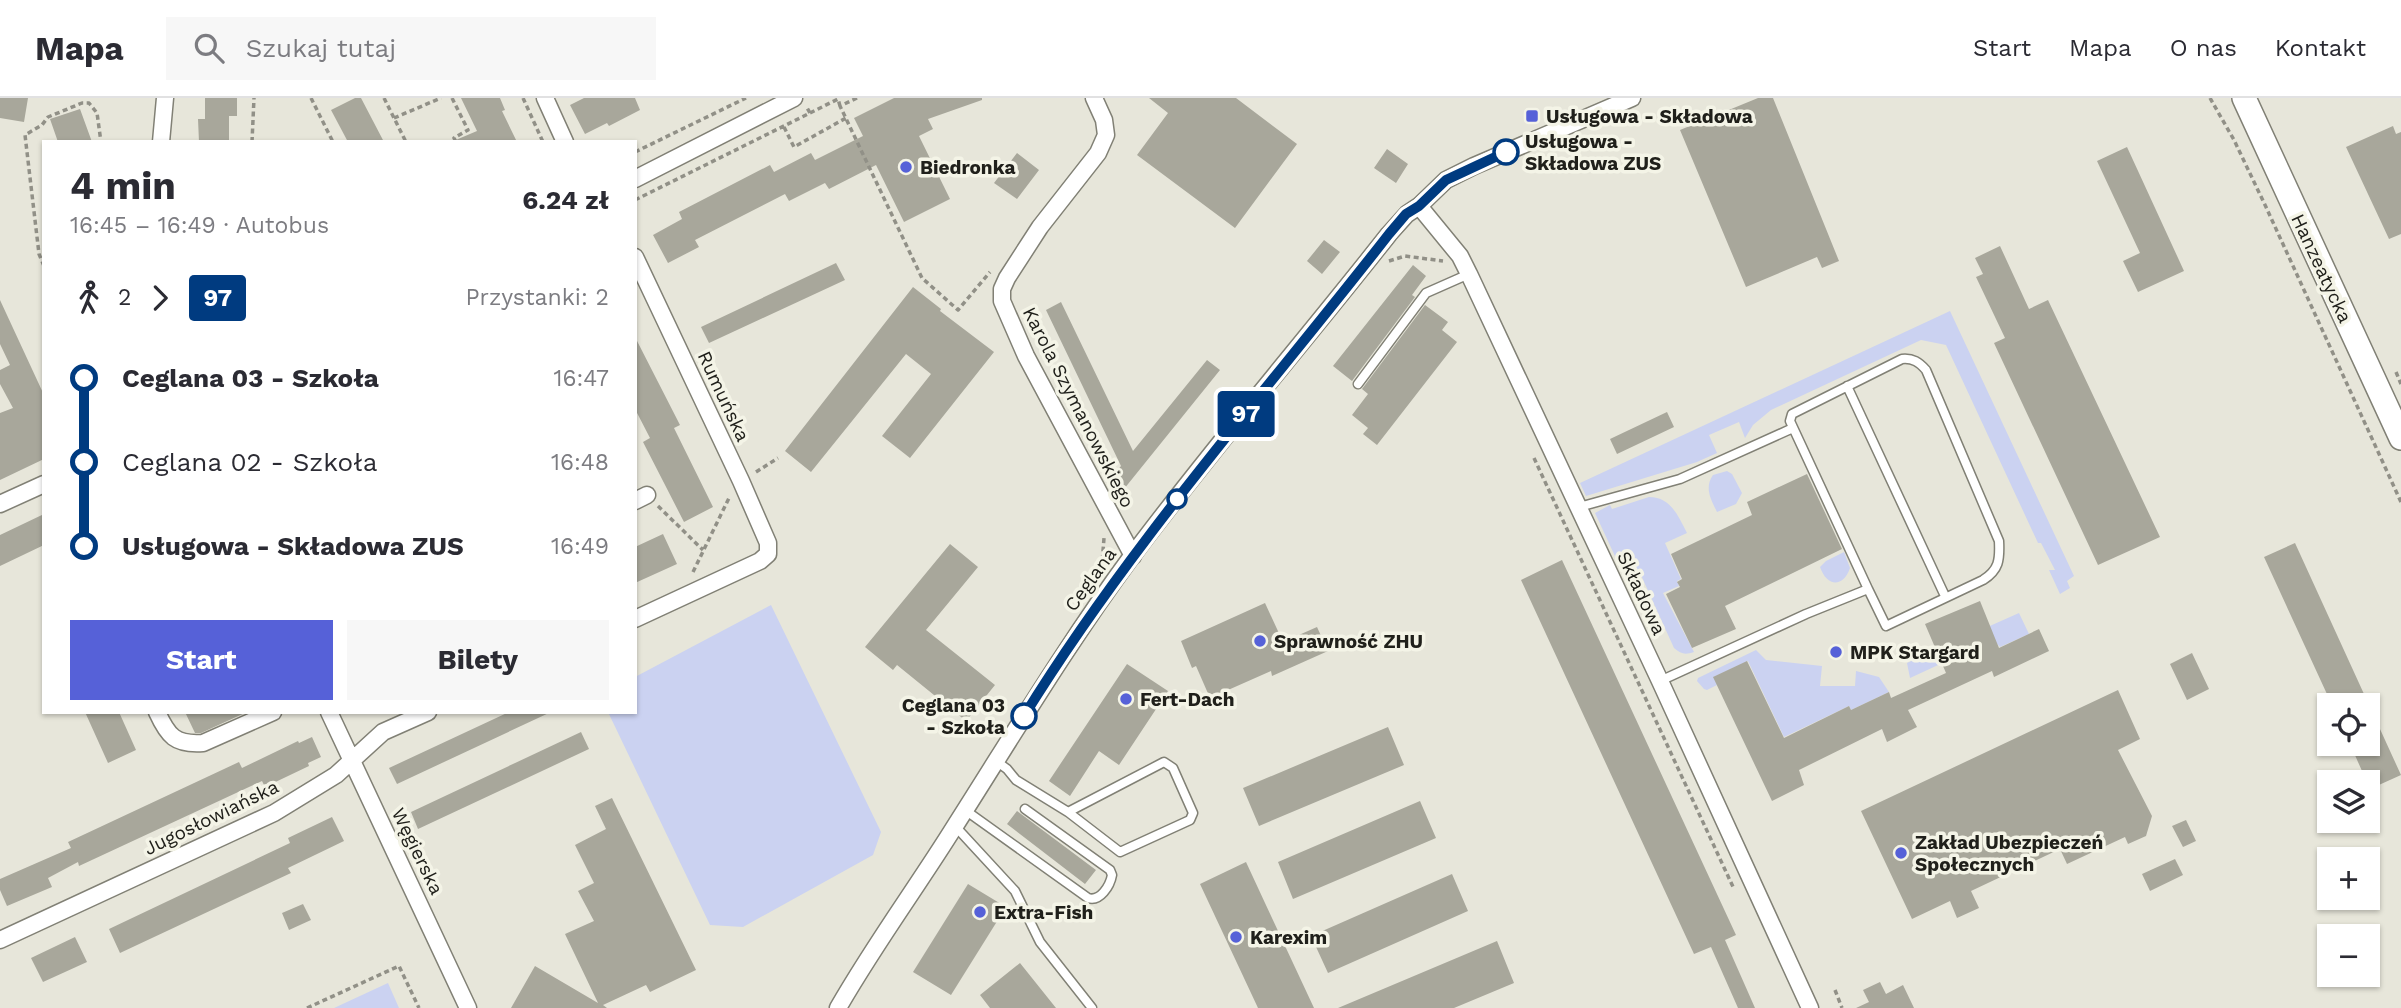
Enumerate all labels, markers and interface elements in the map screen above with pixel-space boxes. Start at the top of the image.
search box [166,17,656,80]
text: Mapa [35,29,124,68]
icon: search [190,29,228,67]
text: Szukaj tutaj [246,33,396,63]
text: Start [1973,34,2031,62]
text: Mapa [2069,34,2132,62]
text: O nas [2170,34,2237,62]
text: Kontakt [2275,34,2366,62]
place label: Usługowa - Składowa [1546,105,1753,128]
marker: Usługowa - Składowa [1524,108,1540,124]
place label: Usługowa - Składowa ZUS [1525,130,1661,175]
marker: Usługowa - Składowa ZUS [1493,139,1519,165]
place label: Biedronka [920,156,1015,179]
marker: Biedronka [898,159,914,175]
text: 4 min [70,164,176,208]
text: 6.24 zł [522,185,609,215]
street label: Hanzeatycka [2286,210,2357,327]
text: 16:45 – 16:49 · Autobus [70,212,329,239]
icon: walk [70,279,108,317]
icon: forward [141,279,179,317]
text: 2 [118,284,131,311]
text: 97 [203,284,232,312]
text: Przystanki: 2 [466,284,609,311]
street label: Karola Szymanowskiego [1018,303,1139,511]
street label: Rumuńska [693,347,755,445]
text: Ceglana 03 - Szkoła [122,363,379,393]
text: 16:47 [553,365,609,392]
line badge: 97 [1214,391,1278,437]
text: 97 [1232,400,1260,428]
text: Ceglana 02 - Szkoła [122,447,377,477]
text: 16:48 [551,449,609,476]
unlabelled marker [1167,489,1187,509]
text: Usługowa - Składowa ZUS [122,531,464,561]
text: 16:49 [551,533,609,560]
street label: Ceglana [1060,543,1121,616]
street label: Składowa [1612,548,1671,639]
button: Start [70,620,333,700]
button: Bilety [347,620,609,700]
place label: Sprawność ZHU [1274,630,1423,653]
marker: Sprawność ZHU [1252,633,1268,649]
place label: MPK Stargard [1850,641,1980,664]
marker: MPK Stargard [1828,644,1844,660]
place label: Fert-Dach [1140,688,1235,711]
marker: Fert-Dach [1118,691,1134,707]
map controls [2317,693,2380,987]
button: locate [2317,693,2380,756]
place label: Ceglana 03 - Szkoła [902,694,1005,739]
marker: Ceglana 03 - Szkoła [1011,703,1037,729]
button: layers [2317,770,2380,833]
street label: Jugosłowiańska [140,775,282,860]
street label: Węgierska [387,804,448,898]
place label: Zakład Ubezpieczeń Społecznych [1915,831,2103,876]
marker: Zakład Ubezpieczeń Społecznych [1893,845,1909,861]
button: + [2317,847,2380,910]
place label: Extra-Fish [994,901,1093,924]
marker: Extra-Fish [972,904,988,920]
button: − [2317,924,2380,987]
place label: Karexim [1250,926,1327,949]
marker: Karexim [1228,929,1244,945]

